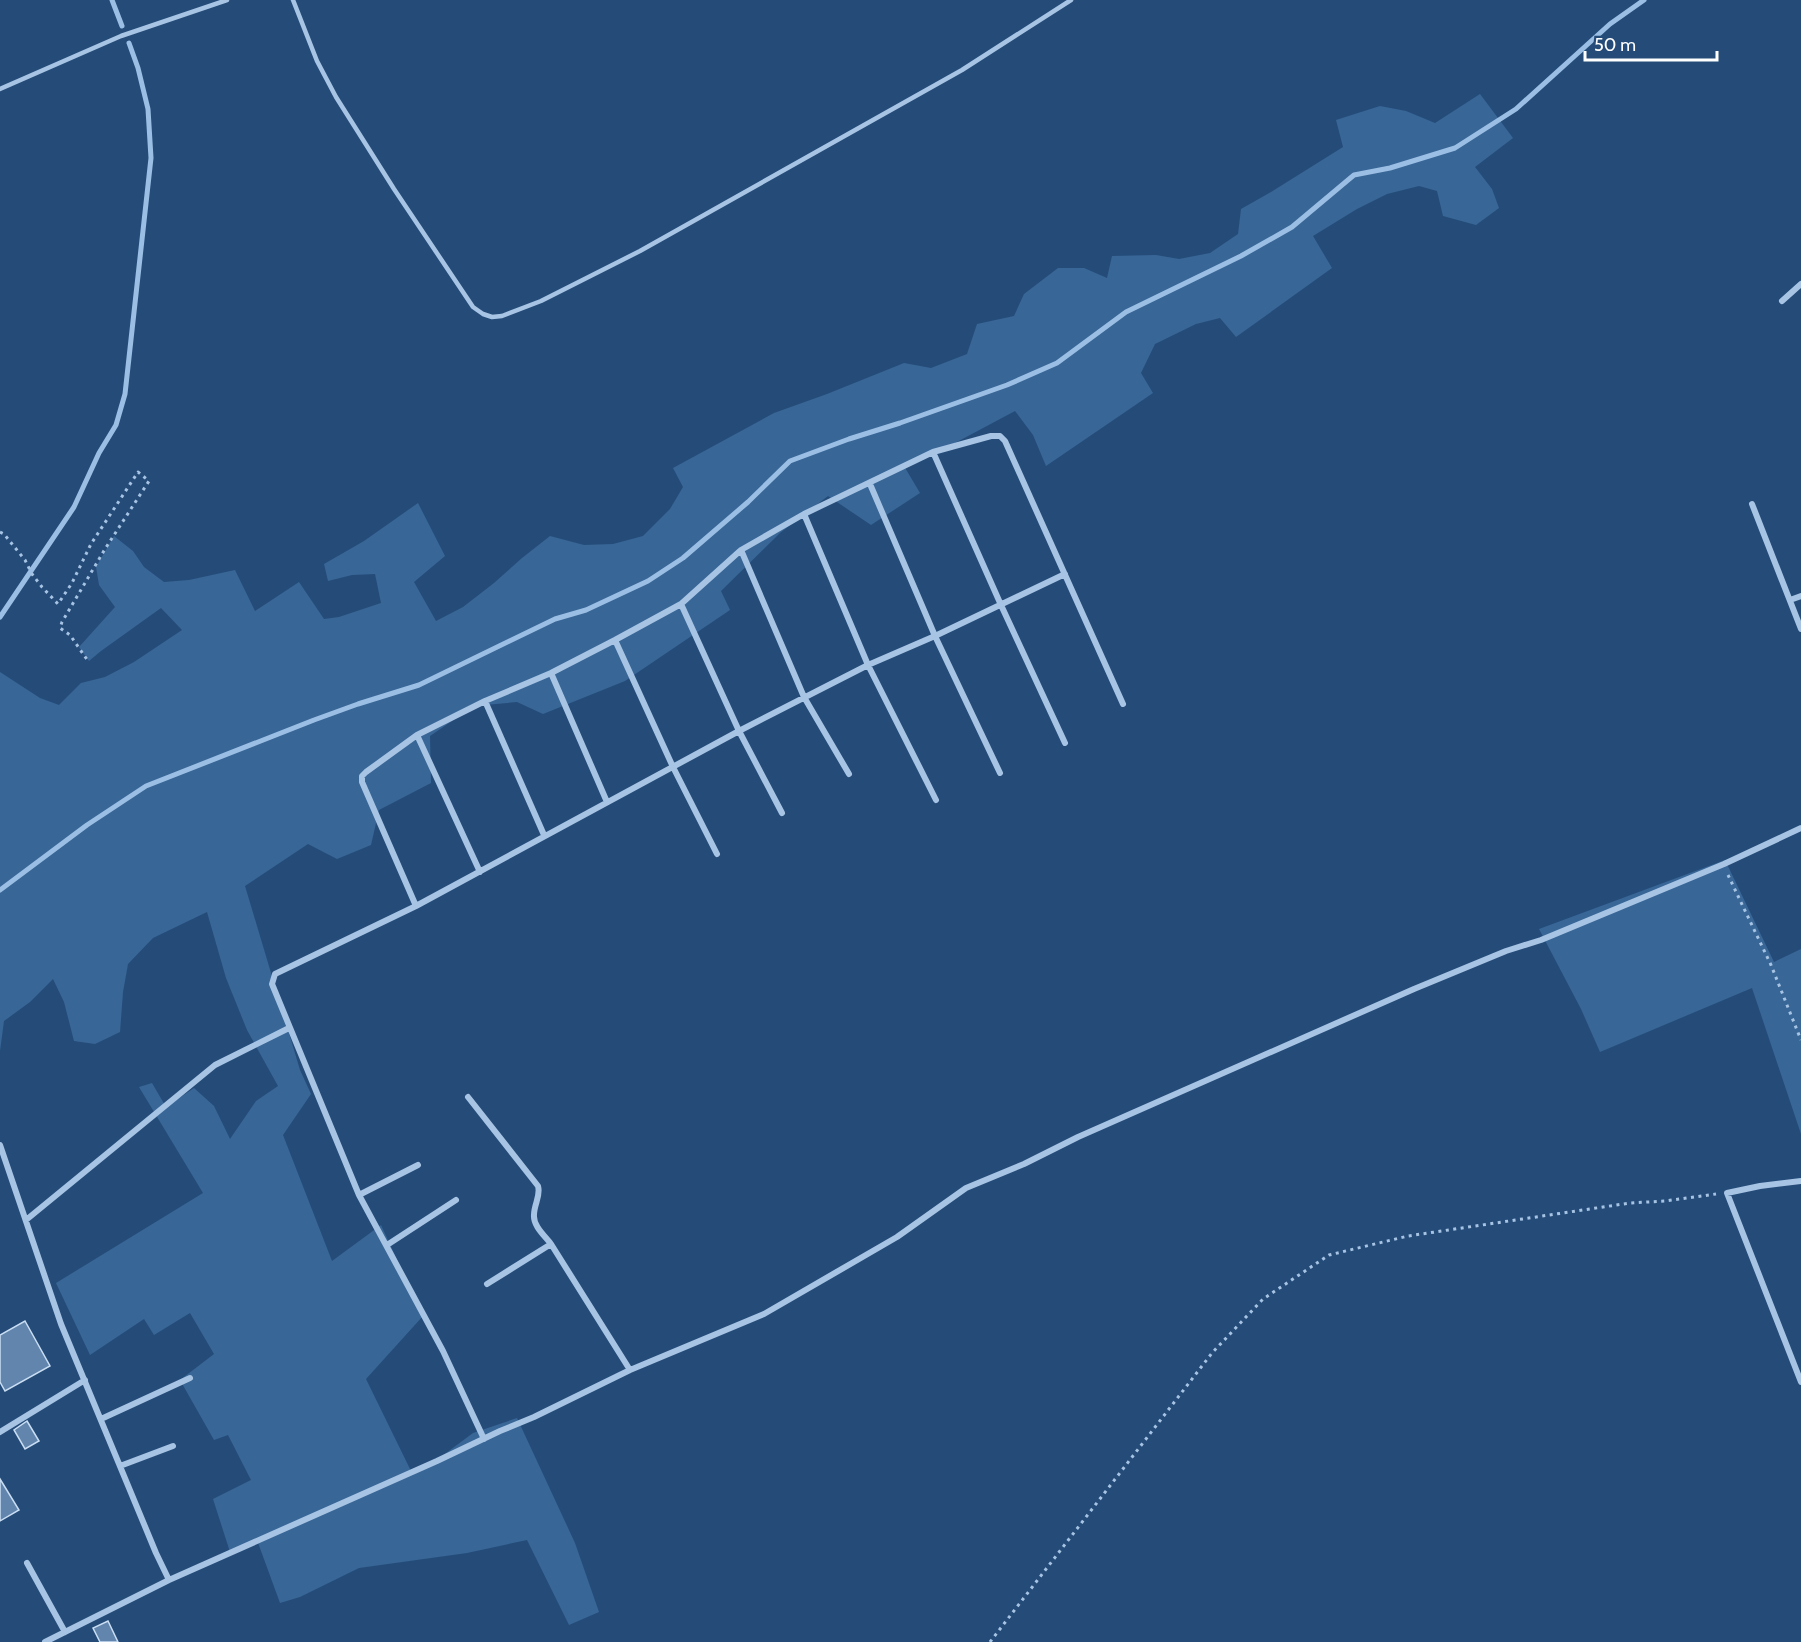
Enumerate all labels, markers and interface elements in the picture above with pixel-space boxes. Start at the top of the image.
scale bar [1585,24,1717,62]
text: 50 m [1594,34,1636,56]

